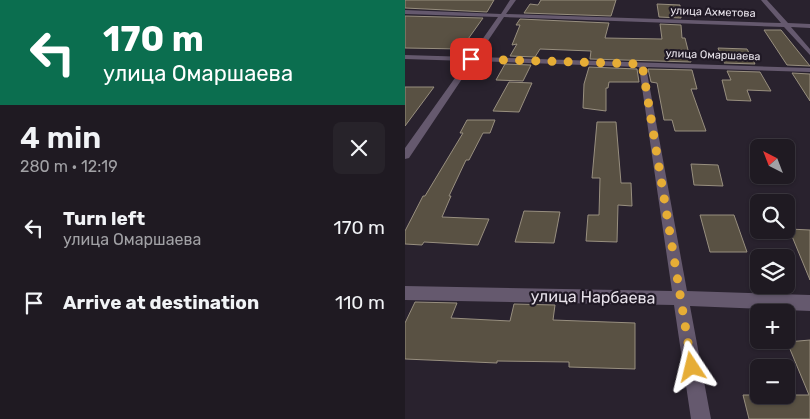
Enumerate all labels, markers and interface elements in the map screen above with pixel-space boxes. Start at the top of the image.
street label: улица Ахметова [670,4,756,20]
text: 170 m [103,18,204,60]
icon: left [20,20,85,85]
pin [450,38,492,80]
icon: arrive [457,45,485,73]
street label: улица Омаршаева [665,47,761,63]
text: улица Омаршаева [103,60,293,87]
text: 4 min [20,120,101,156]
button: close [333,122,385,174]
north arrow [750,139,795,184]
map controls [750,139,795,404]
text: 280 m · 12:19 [20,157,118,176]
button: search [750,194,795,239]
text: Turn left [63,207,145,230]
icon: left [20,214,48,242]
text: 170 m [334,216,385,239]
text: улица Омаршаева [63,230,201,249]
button: layers [750,249,795,294]
street label: улица Нарбаева [531,286,655,308]
icon: arrive [20,289,48,317]
text: Arrive at destination [63,291,259,314]
text: 110 m [335,291,385,314]
button: + [750,304,795,349]
position arrow [665,340,717,392]
button: − [750,359,795,404]

